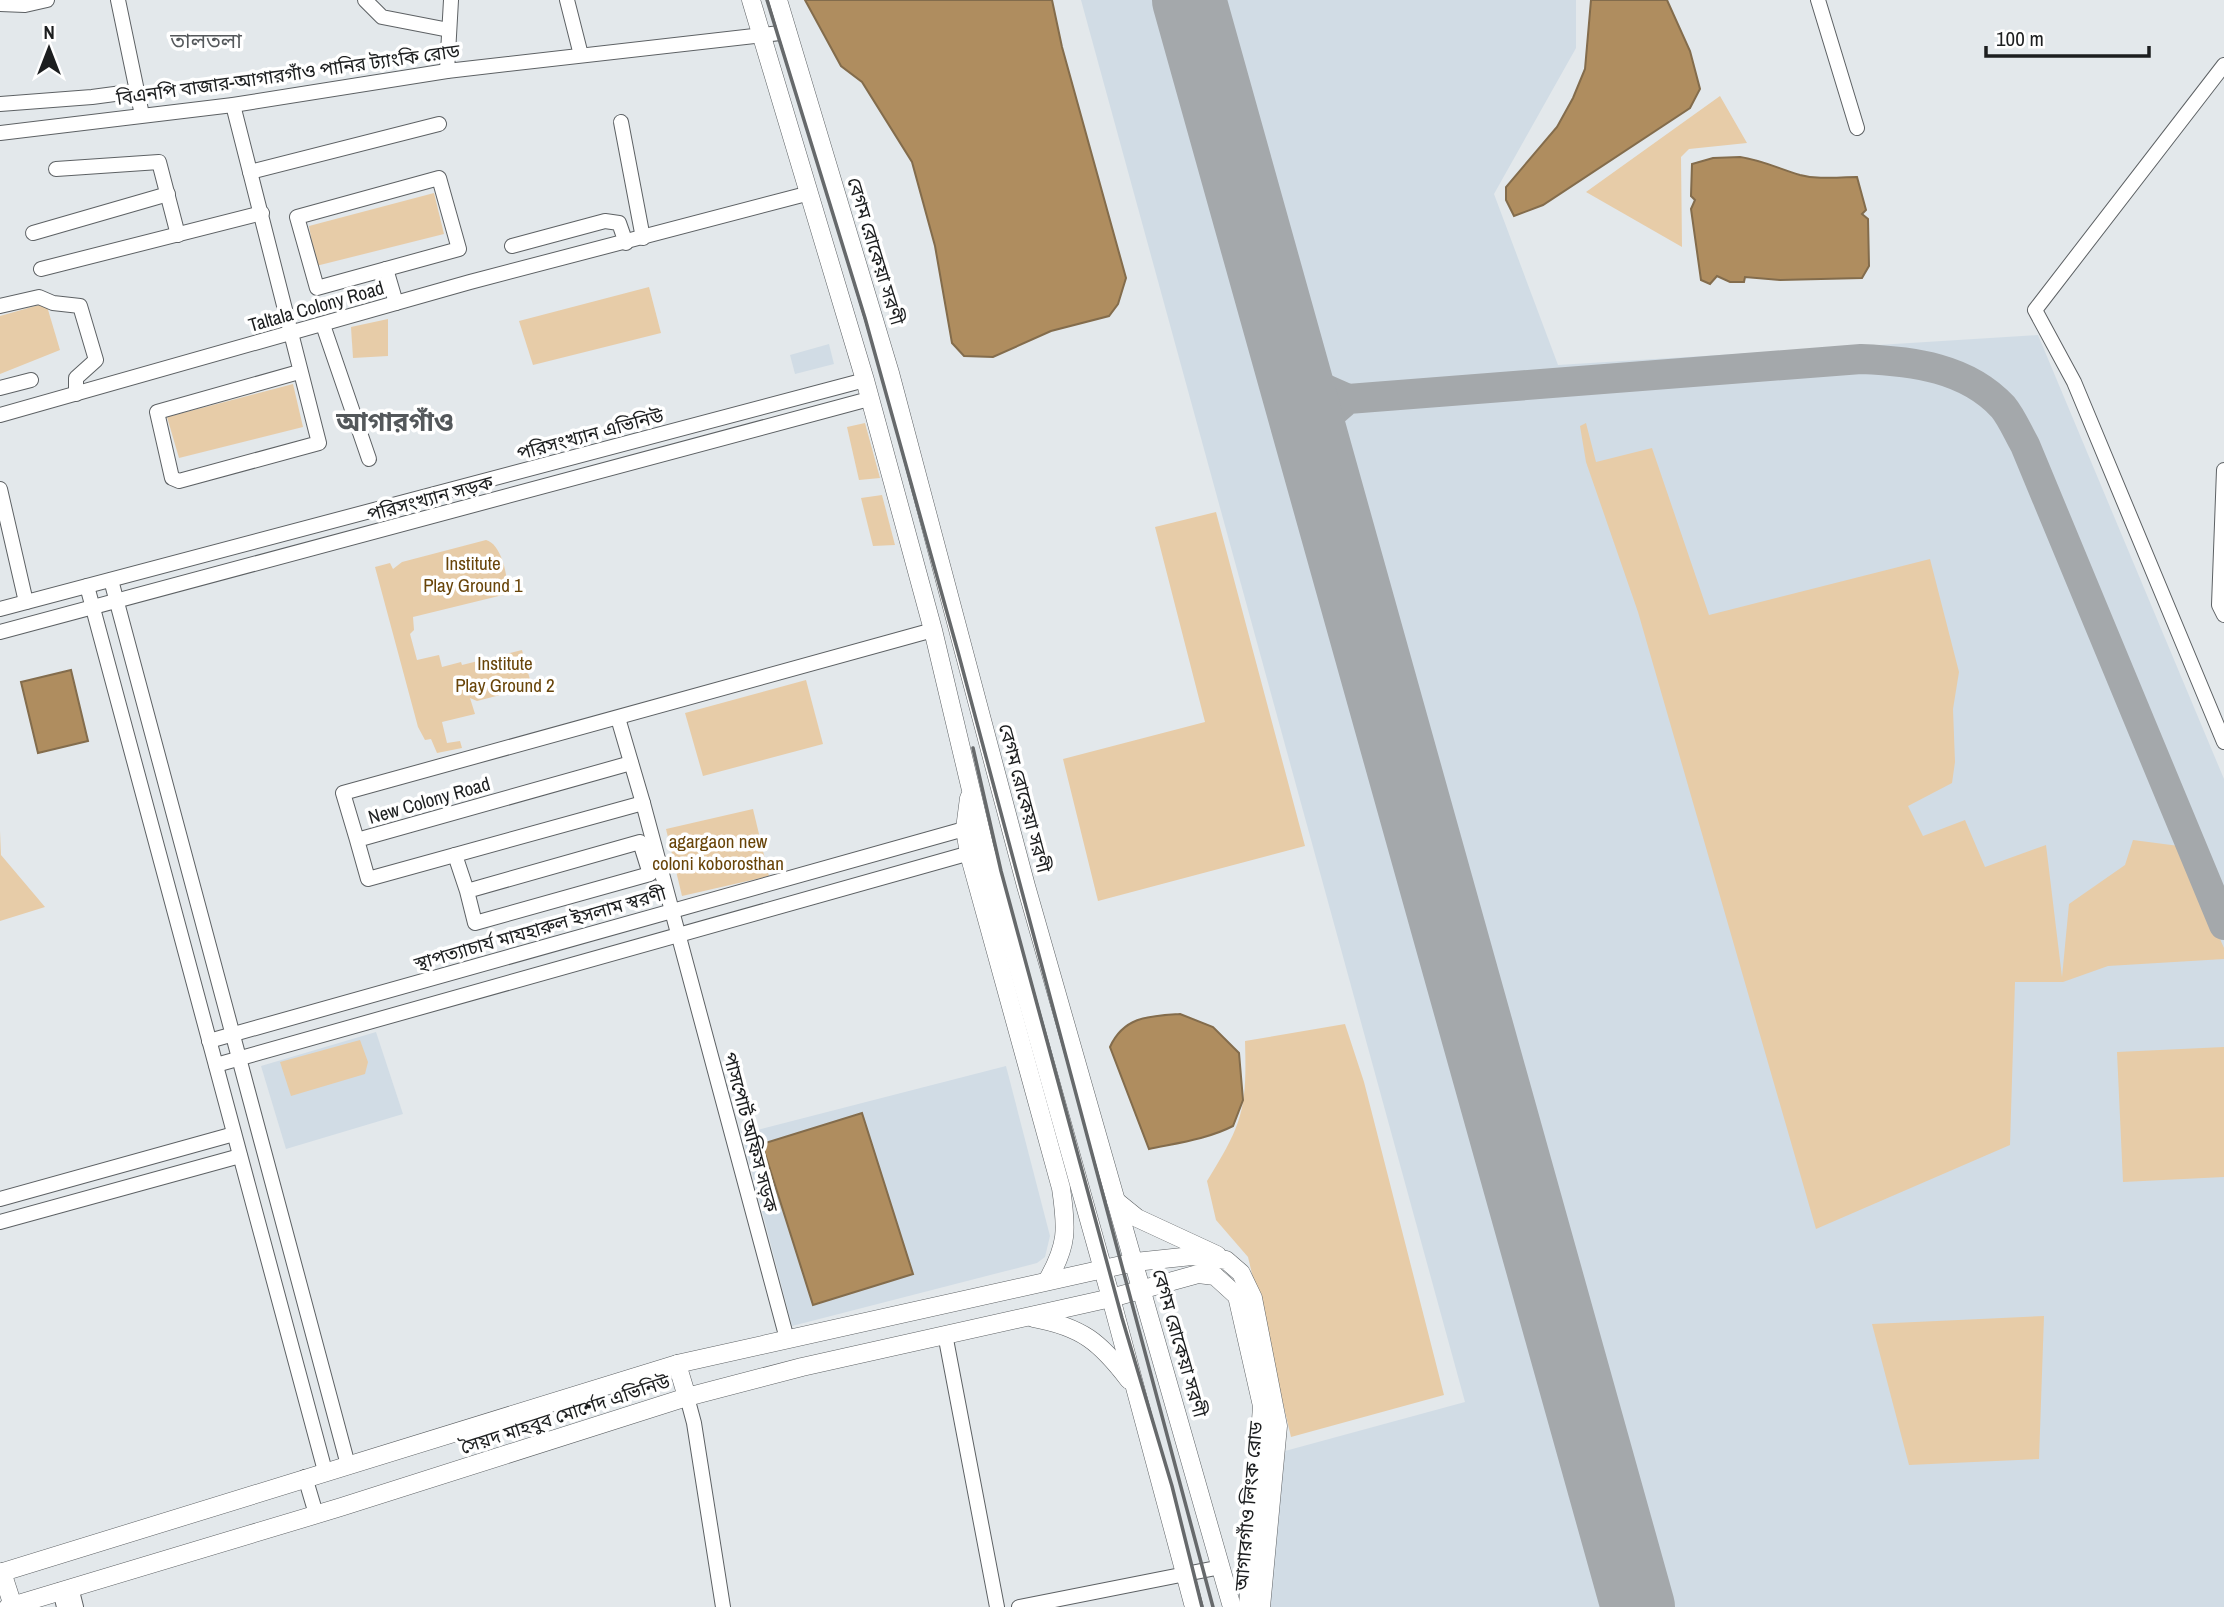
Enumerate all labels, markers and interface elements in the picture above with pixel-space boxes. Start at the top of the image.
north arrow [14,14,84,84]
scale bar [1986,14,2149,58]
text: N [43,19,55,45]
text: 100 m [1996,24,2044,53]
district label: তালতলা [169,26,242,55]
street label: বিএনপি বাজার-আগারগাঁও পানির ট্যাংকি রোড [114,37,462,111]
street label: বেগম রোকেয়া সরণী [841,174,911,329]
street label: Taltala Colony Road [245,274,387,338]
street label: পরিসংখ্যান এভিনিউ [514,402,667,466]
district label: আগারগাঁও [335,404,454,439]
street label: পরিসংখ্যান সড়ক [364,469,496,527]
park label: Institute Play Ground 1 [423,550,523,598]
park label: Institute Play Ground 2 [455,650,555,698]
street label: বেগম রোকেয়া সরণী [993,721,1058,876]
street label: New Colony Road [365,770,493,830]
park label: agargaon new coloni koborosthan [652,828,784,876]
street label: স্থাপত্যাচার্য মাযহারুল ইসলাম স্বরণী [410,879,670,977]
street label: পাসপোর্ট অফিস সড়ক [717,1049,785,1216]
street label: বেগম রোকেয়া সরণী [1146,1266,1214,1421]
street label: সৈয়দ মাহবুব মোর্শেদ এভিনিউ [456,1368,674,1461]
street label: আগারগাঁও লিংক রোড [1228,1420,1268,1593]

